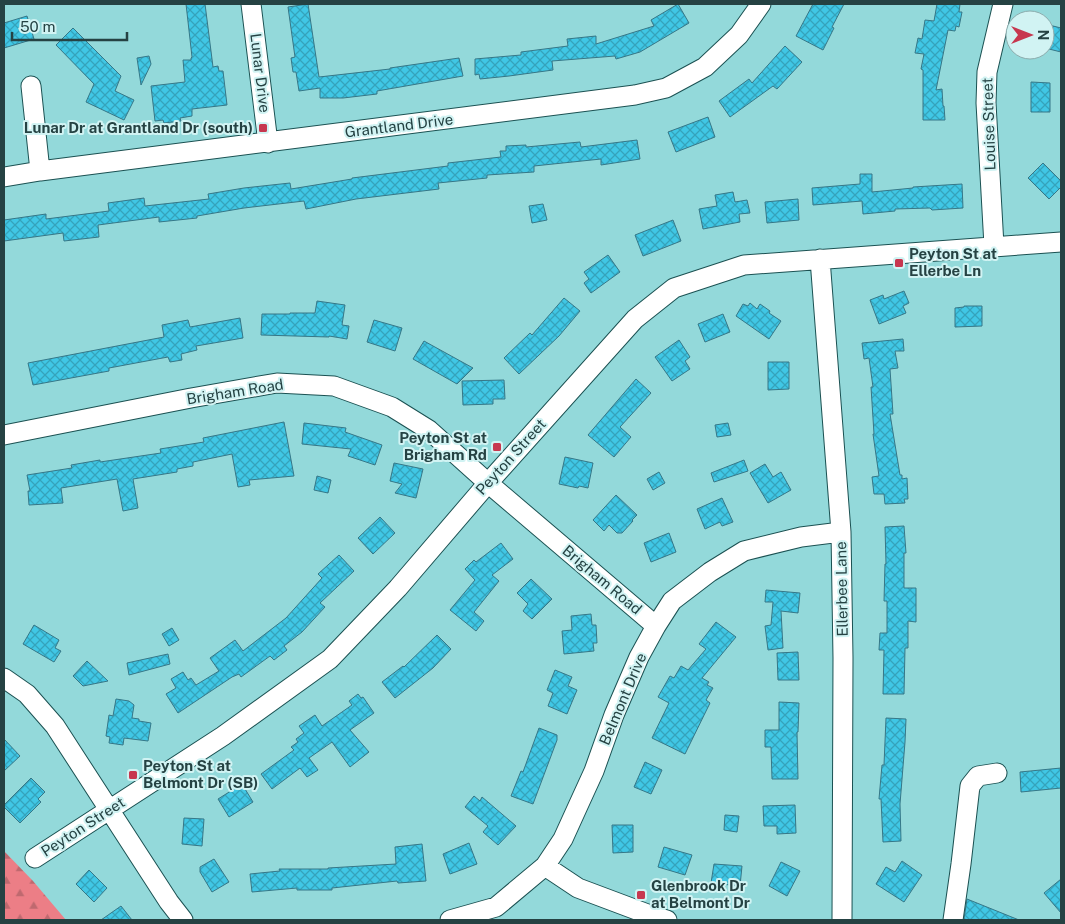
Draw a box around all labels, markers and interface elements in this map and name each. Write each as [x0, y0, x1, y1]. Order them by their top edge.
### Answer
scale bar [12, 10, 128, 42]
north arrow [1005, 10, 1055, 60]
text: 50 m [20, 18, 55, 35]
text: N [1035, 30, 1051, 40]
street label: Lunar Drive [247, 32, 274, 114]
street label: Louise Street [978, 77, 999, 171]
street label: Grantland Drive [344, 110, 454, 141]
place label: Lunar Dr at Grantland Dr (south) [24, 119, 253, 136]
marker: Lunar Dr at Grantland Dr (south) [257, 122, 269, 134]
place label: Peyton St at Ellerbe Ln [909, 245, 997, 279]
marker: Peyton St at Ellerbe Ln [893, 257, 905, 269]
street label: Brigham Road [185, 375, 285, 408]
street label: Peyton Street [472, 415, 549, 498]
place label: Peyton St at Brigham Rd [399, 429, 487, 463]
marker: Peyton St at Brigham Rd [491, 441, 503, 453]
street label: Ellerbee Lane [832, 541, 851, 637]
street label: Brigham Road [559, 542, 645, 618]
street label: Belmont Drive [596, 650, 650, 747]
place label: Peyton St at Belmont Dr (SB) [143, 757, 258, 791]
marker: Peyton St at Belmont Dr (SB) [127, 769, 139, 781]
street label: Peyton Street [38, 793, 128, 860]
place label: Glenbrook Dr at Belmont Dr [651, 877, 750, 911]
marker: Glenbrook Dr at Belmont Dr [635, 889, 647, 901]

